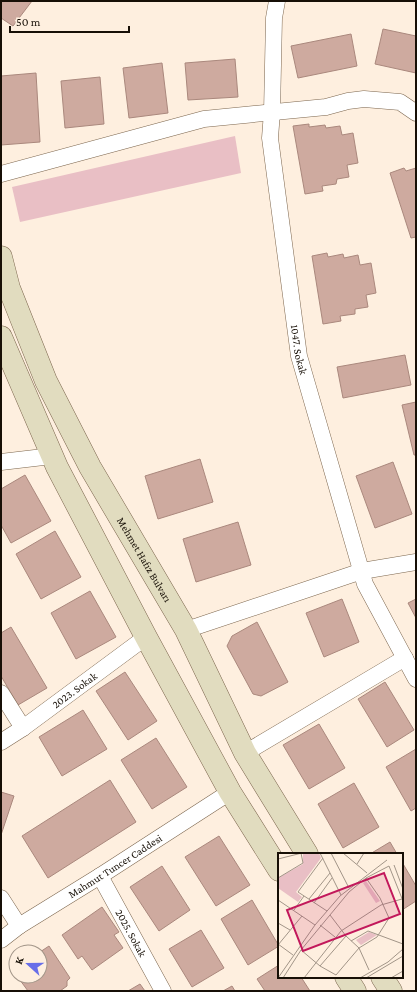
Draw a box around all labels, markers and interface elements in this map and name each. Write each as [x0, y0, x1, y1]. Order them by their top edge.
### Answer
scale bar [10, 8, 129, 34]
text: 50 m [16, 15, 41, 29]
street label: 1047. Sokak [289, 324, 310, 377]
street label: Mehmet Hafız Bulvarı [115, 515, 174, 604]
street label: 2023. Sokak [50, 669, 100, 710]
street label: Mahmut Tuncer Caddesi [66, 832, 164, 900]
inset map [278, 853, 403, 978]
street label: 2025. Sokak [113, 907, 149, 960]
north arrow [8, 944, 48, 984]
text: K [12, 954, 26, 966]

